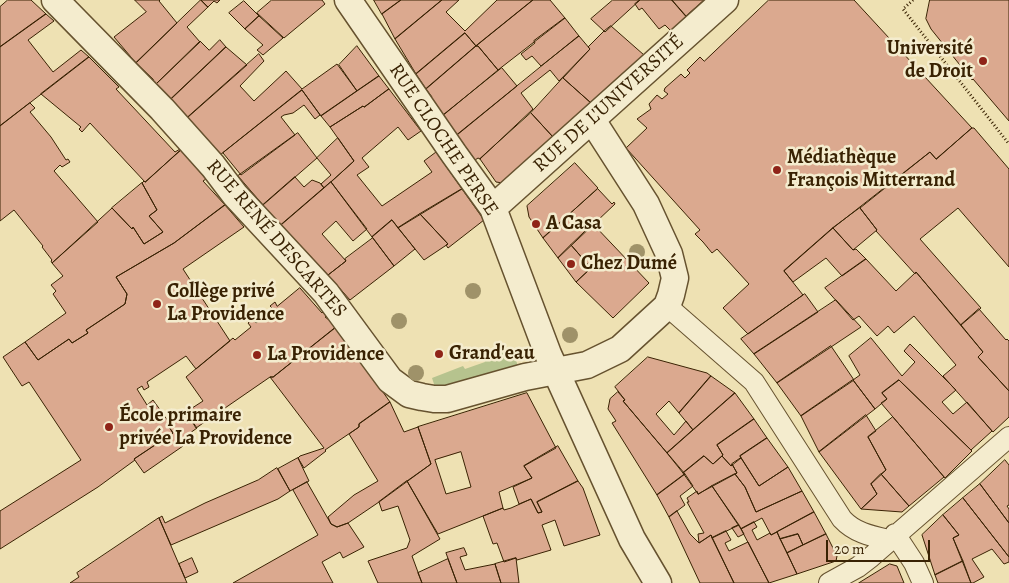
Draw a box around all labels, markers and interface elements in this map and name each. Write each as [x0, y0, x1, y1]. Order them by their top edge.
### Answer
street label: RUE DE L'UNIVERSITÉ [529, 30, 689, 178]
place label: Université de Droit [887, 37, 973, 84]
marker: Université de Droit [977, 55, 989, 67]
street label: RUE CLOCHE PERSE [383, 59, 503, 221]
place label: Médiathèque François Mitterrand [787, 146, 955, 193]
street label: RUE RENÉ DESCARTES [201, 155, 351, 323]
marker: Médiathèque François Mitterrand [771, 164, 783, 176]
place label: A Casa [546, 212, 602, 236]
marker: A Casa [530, 218, 542, 230]
place label: Chez Dumé [581, 252, 677, 276]
marker: Chez Dumé [565, 258, 577, 270]
place label: Collège privé La Providence [167, 280, 284, 327]
marker: Collège privé La Providence [151, 298, 163, 310]
place label: Grand'eau [449, 342, 535, 366]
place label: La Providence [267, 343, 384, 367]
marker: Grand'eau [433, 348, 445, 360]
marker: La Providence [251, 349, 263, 361]
place label: École primaire privée La Providence [119, 404, 292, 451]
marker: École primaire privée La Providence [103, 421, 115, 433]
scale bar [829, 530, 933, 562]
text: 20 m [834, 539, 865, 559]

